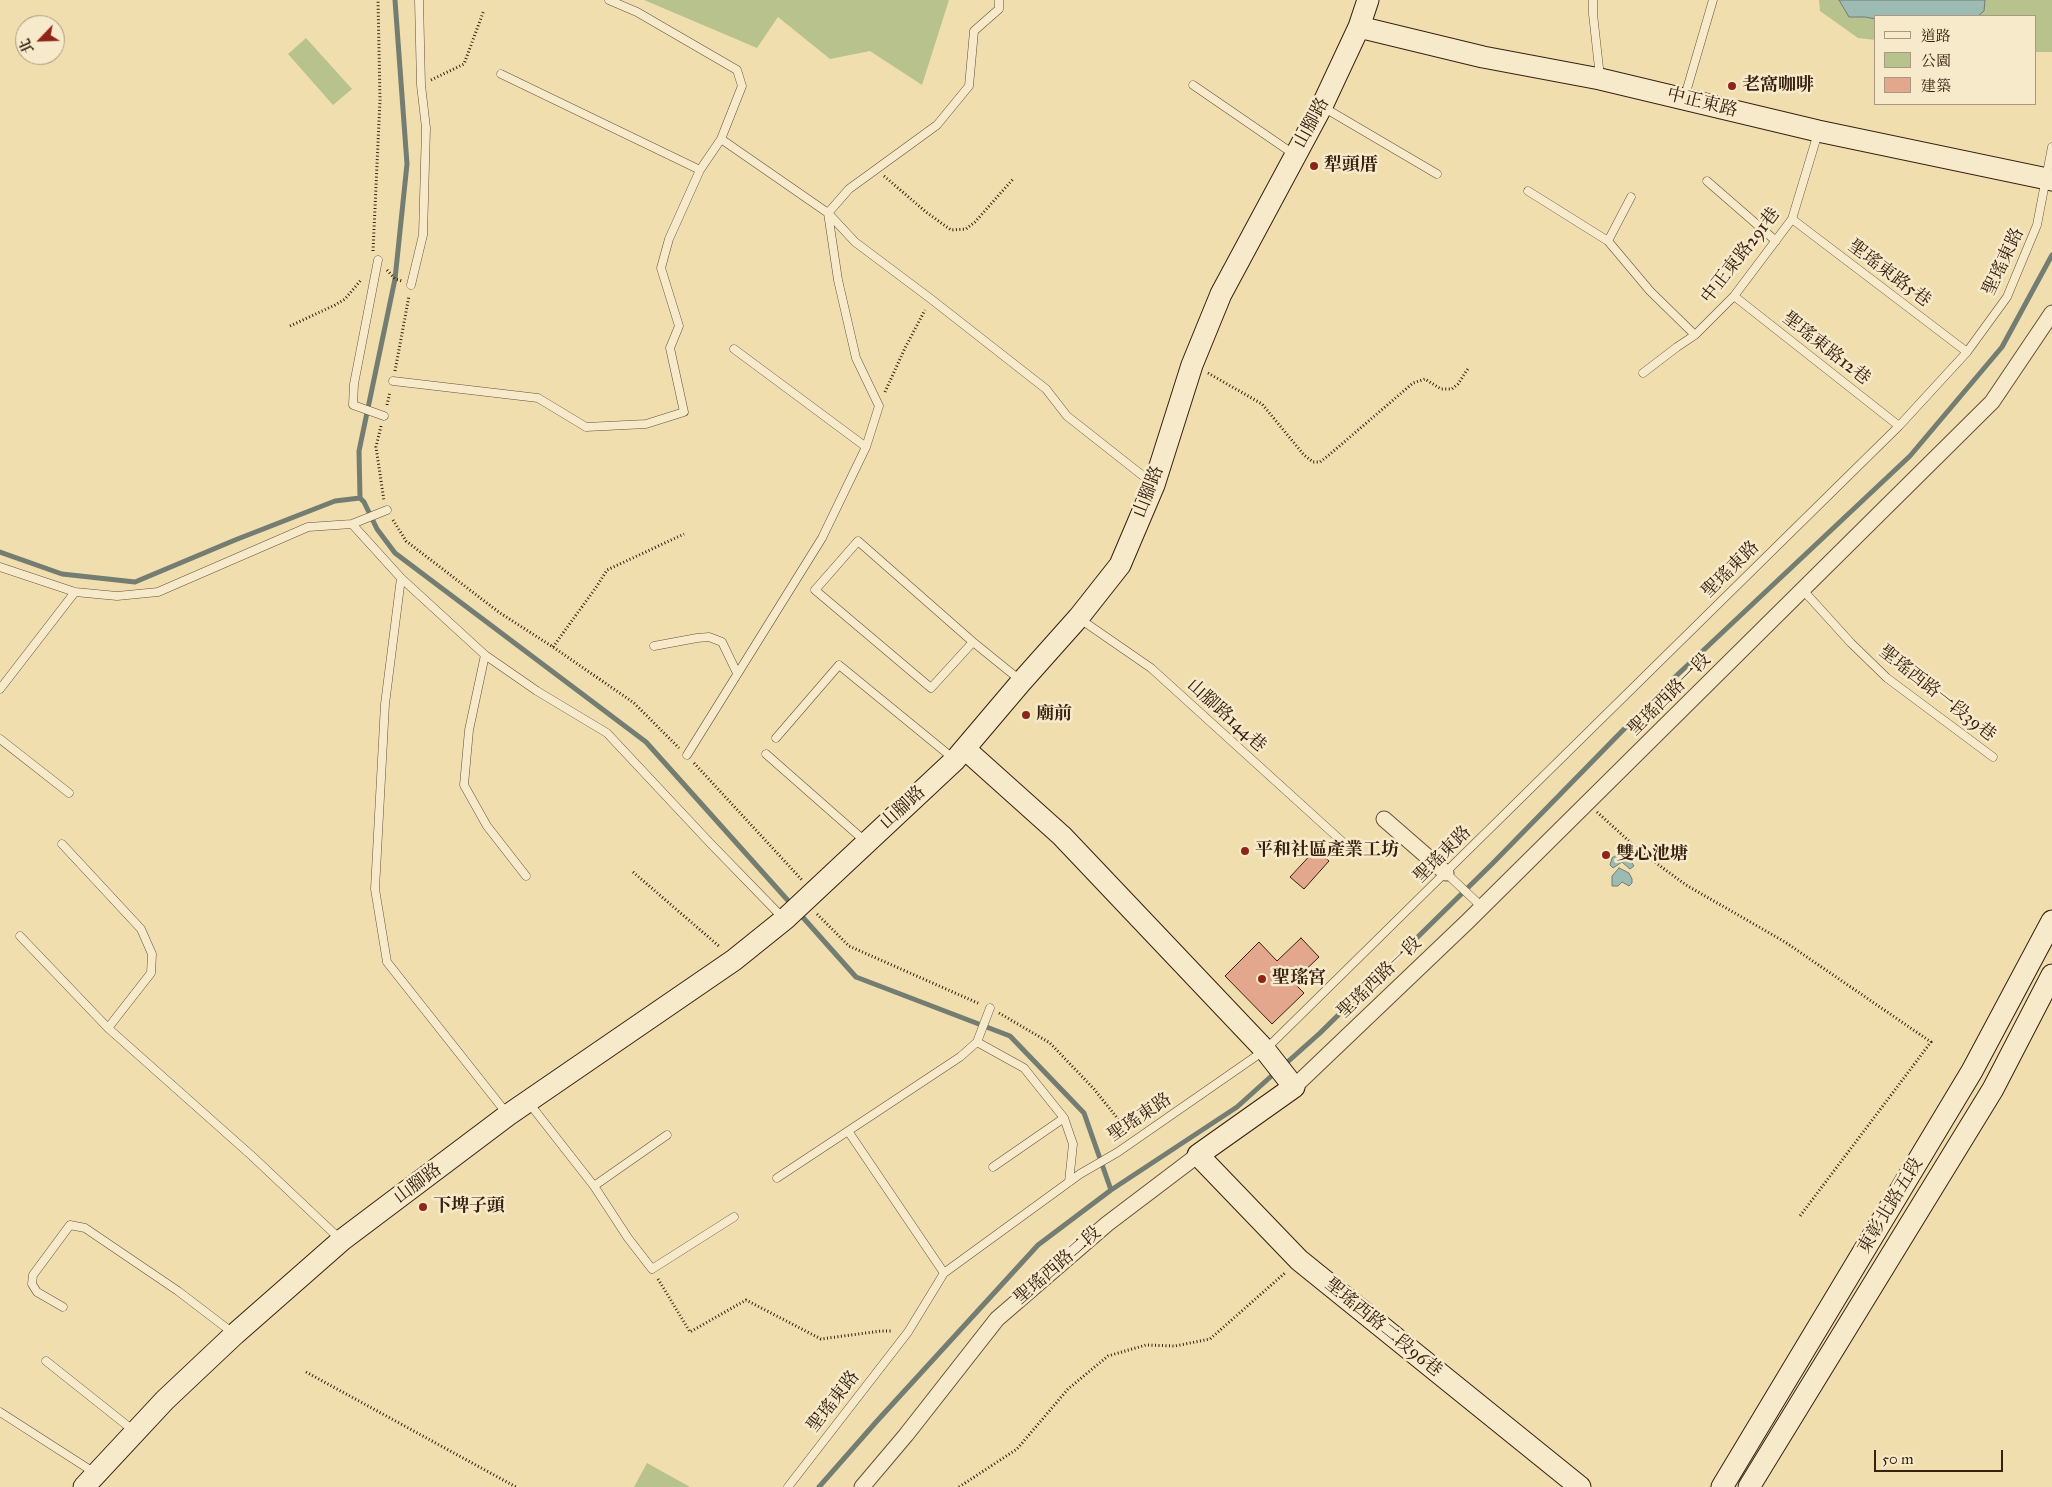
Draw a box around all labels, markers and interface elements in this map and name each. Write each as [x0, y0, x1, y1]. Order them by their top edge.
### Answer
north arrow [15, 15, 65, 65]
legend [1874, 15, 2037, 105]
text: 道路 [1921, 27, 1951, 45]
text: 北 [16, 36, 37, 56]
text: 公園 [1921, 52, 1951, 70]
place label: 老窩咖啡 [1742, 75, 1814, 97]
text: 建築 [1921, 77, 1951, 95]
marker: 老窩咖啡 [1726, 80, 1738, 92]
street label: 中正東路 [1664, 84, 1740, 122]
street label: 山腳路 [1290, 94, 1334, 152]
place label: 犁頭厝 [1324, 155, 1378, 177]
marker: 犁頭厝 [1308, 160, 1320, 172]
street label: 中正東路291巷 [1697, 204, 1785, 308]
street label: 聖瑤東路 [1979, 225, 2029, 299]
street label: 聖瑤東路5巷 [1843, 236, 1935, 312]
street label: 聖瑤東路12巷 [1778, 308, 1874, 390]
street label: 山腳路 [1129, 463, 1169, 521]
street label: 聖瑤東路 [1698, 537, 1764, 603]
street label: 聖瑤西路一段39巷 [1874, 642, 2000, 746]
street label: 聖瑤西路一段 [1624, 649, 1716, 741]
street label: 山腳路144巷 [1182, 675, 1270, 757]
place label: 廟前 [1036, 704, 1072, 726]
marker: 廟前 [1020, 709, 1032, 721]
street label: 山腳路 [876, 782, 930, 834]
street label: 聖瑤東路 [1410, 822, 1476, 888]
place label: 平和社區產業工坊 [1255, 840, 1399, 862]
place label: 雙心池塘 [1616, 844, 1688, 866]
marker: 平和社區產業工坊 [1239, 845, 1251, 857]
marker: 雙心池塘 [1600, 849, 1612, 861]
street label: 聖瑤西路一段 [1334, 933, 1426, 1023]
place label: 聖瑤宮 [1272, 968, 1326, 990]
marker: 聖瑤宮 [1256, 973, 1268, 985]
street label: 聖瑤東路 [1104, 1089, 1176, 1147]
street label: 東彰北路五段 [1854, 1154, 1928, 1258]
street label: 山腳路 [390, 1159, 446, 1209]
place label: 下埤子頭 [433, 1196, 505, 1218]
marker: 下埤子頭 [417, 1201, 429, 1213]
street label: 聖瑤西路二段 [1010, 1222, 1106, 1310]
street label: 聖瑤西路二段96巷 [1320, 1274, 1446, 1382]
street label: 聖瑤東路 [803, 1367, 865, 1437]
scale bar [1877, 1440, 2006, 1472]
text: 50 m [1882, 1450, 1914, 1468]

